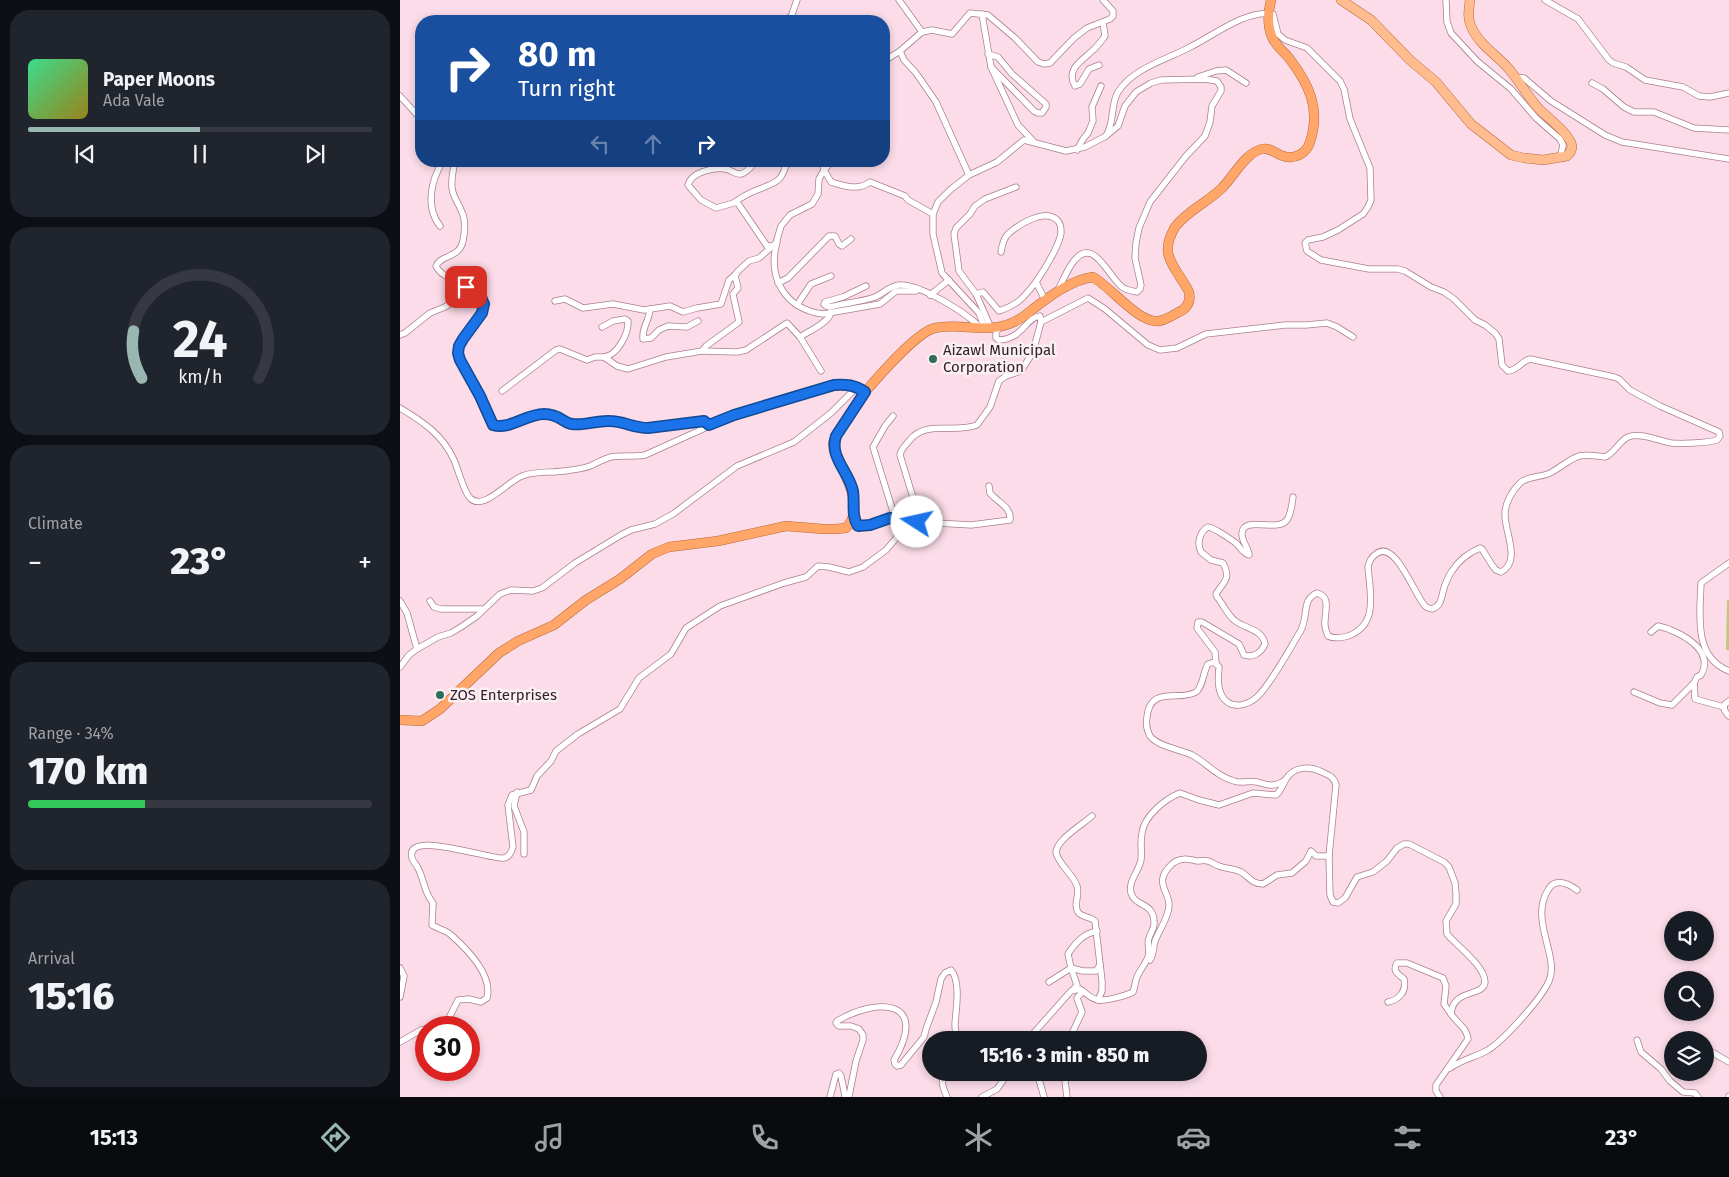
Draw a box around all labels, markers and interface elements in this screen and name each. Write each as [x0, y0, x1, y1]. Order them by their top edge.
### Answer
text: 80 m [518, 33, 597, 75]
icon: right [435, 35, 500, 100]
text: Paper Moons [103, 68, 215, 91]
text: Turn right [518, 75, 615, 102]
text: Ada Vale [103, 91, 165, 110]
icon: left [586, 130, 614, 158]
icon: ahead [639, 130, 667, 158]
icon: right [692, 130, 720, 158]
icon: previous [71, 140, 99, 168]
icon: pause [186, 140, 214, 168]
icon: next [301, 140, 329, 168]
pin [445, 266, 487, 308]
icon: arrive [452, 273, 480, 301]
text: 24 [173, 308, 227, 371]
place label: Aizawl Municipal Corporation [943, 341, 1056, 376]
marker: Aizawl Municipal Corporation [927, 353, 939, 365]
text: km/h [178, 366, 222, 388]
position arrow [890, 495, 942, 547]
text: Climate [28, 514, 83, 533]
text: 23° [170, 538, 230, 584]
text: − [28, 546, 42, 579]
text: + [358, 546, 372, 579]
place label: ZOS Enterprises [450, 686, 557, 704]
marker: ZOS Enterprises [434, 689, 446, 701]
text: Range · 34% [28, 724, 114, 743]
text: 170 km [28, 748, 148, 794]
map controls [1664, 911, 1714, 1081]
button: sound [1664, 911, 1714, 961]
text: Arrival [28, 949, 75, 968]
button: search [1664, 971, 1714, 1021]
text: 15:16 [28, 973, 114, 1019]
speed limit sign: 30 [415, 1016, 480, 1081]
button: layers [1664, 1031, 1714, 1081]
text: 15:16 · 3 min · 850 m [980, 1044, 1149, 1067]
icon: directions [318, 1120, 353, 1155]
icon: music [532, 1120, 567, 1155]
icon: phone [747, 1120, 782, 1155]
icon: climate [961, 1120, 996, 1155]
icon: car [1176, 1120, 1211, 1155]
icon: filters [1390, 1120, 1425, 1155]
text: 15:13 [90, 1124, 138, 1151]
text: 23° [1605, 1124, 1639, 1151]

